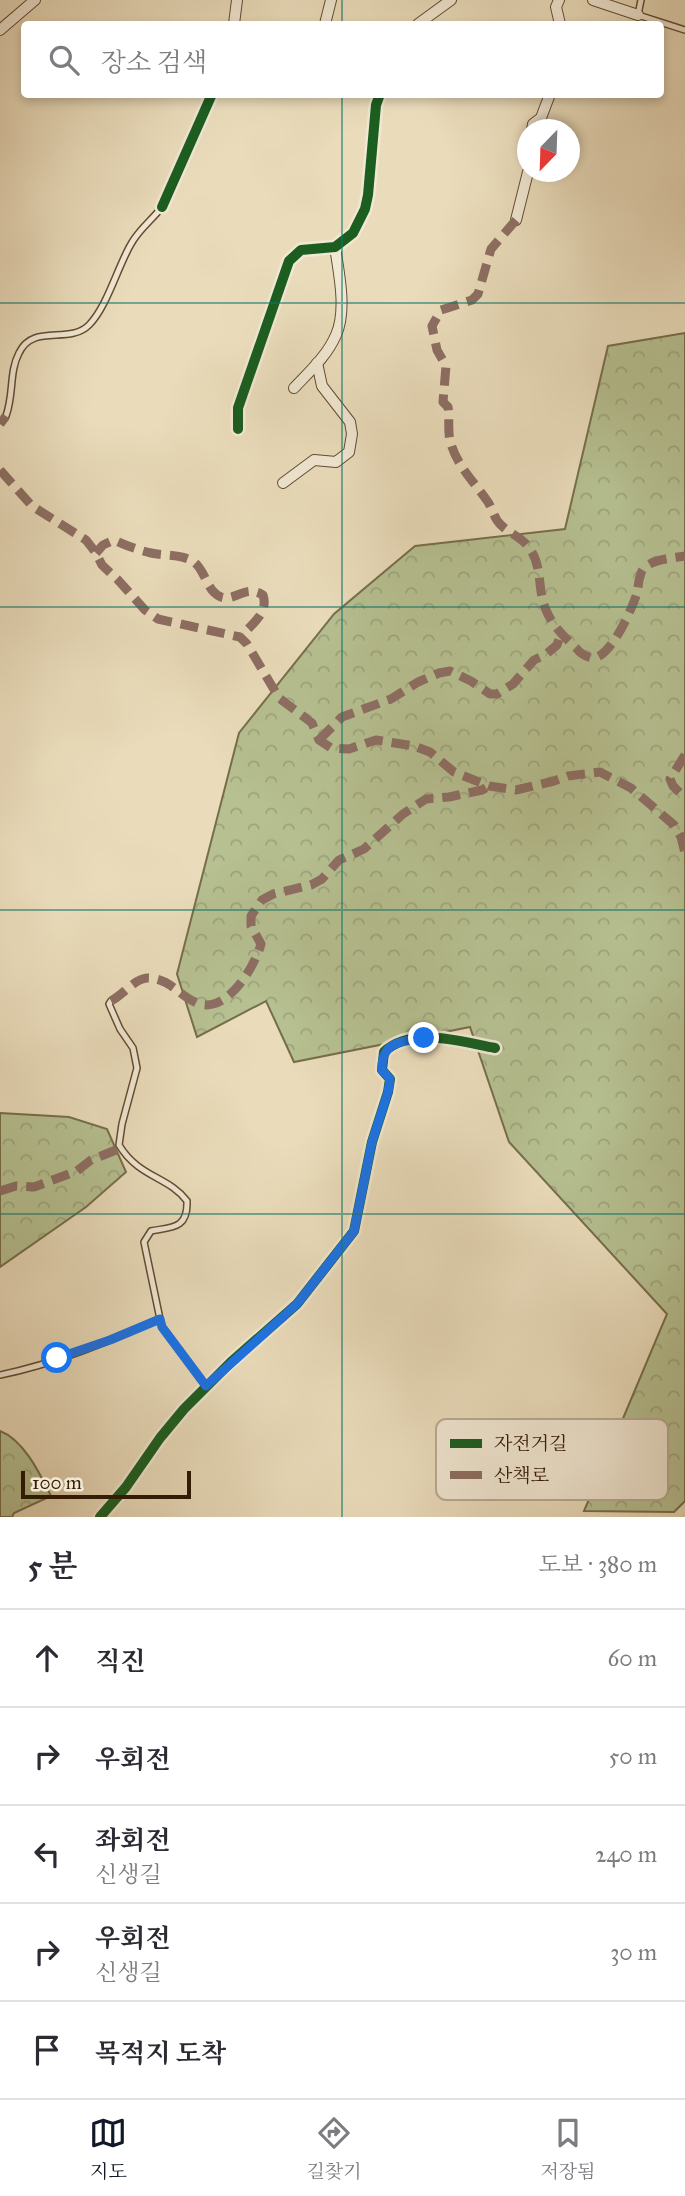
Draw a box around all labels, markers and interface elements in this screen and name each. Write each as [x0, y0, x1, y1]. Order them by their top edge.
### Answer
search box [21, 21, 664, 98]
icon: search [45, 41, 83, 79]
text: 장소 검색 [101, 46, 207, 78]
north arrow [517, 119, 580, 182]
route end [408, 1022, 439, 1053]
route start [41, 1342, 72, 1373]
legend [436, 1419, 668, 1500]
text: 자전거길 [494, 1432, 567, 1455]
text: 산책로 [494, 1464, 549, 1487]
scale bar [21, 1468, 191, 1500]
text: 100 m [32, 1471, 82, 1494]
text: 5 분 [28, 1548, 77, 1584]
text: 도보 · 380 m [539, 1550, 657, 1578]
icon: ahead [28, 1639, 66, 1677]
text: 60 m [608, 1644, 657, 1672]
text: 직진 [95, 1645, 145, 1677]
icon: right [28, 1737, 66, 1775]
text: 50 m [609, 1742, 657, 1770]
text: 우회전 [95, 1743, 170, 1775]
text: 좌회전 [95, 1824, 170, 1856]
icon: left [28, 1835, 66, 1873]
text: 240 m [595, 1840, 657, 1868]
text: 신생길 [95, 1860, 162, 1888]
text: 우회전 [95, 1922, 170, 1954]
icon: right [28, 1933, 66, 1971]
text: 30 m [610, 1938, 657, 1966]
text: 신생길 [95, 1958, 162, 1986]
icon: arrive [28, 2031, 66, 2069]
text: 목적지 도착 [95, 2037, 226, 2069]
tab: 지도 [89, 2114, 127, 2183]
tab: 길찾기 [306, 2114, 361, 2183]
tab: 저장됨 [540, 2114, 596, 2183]

